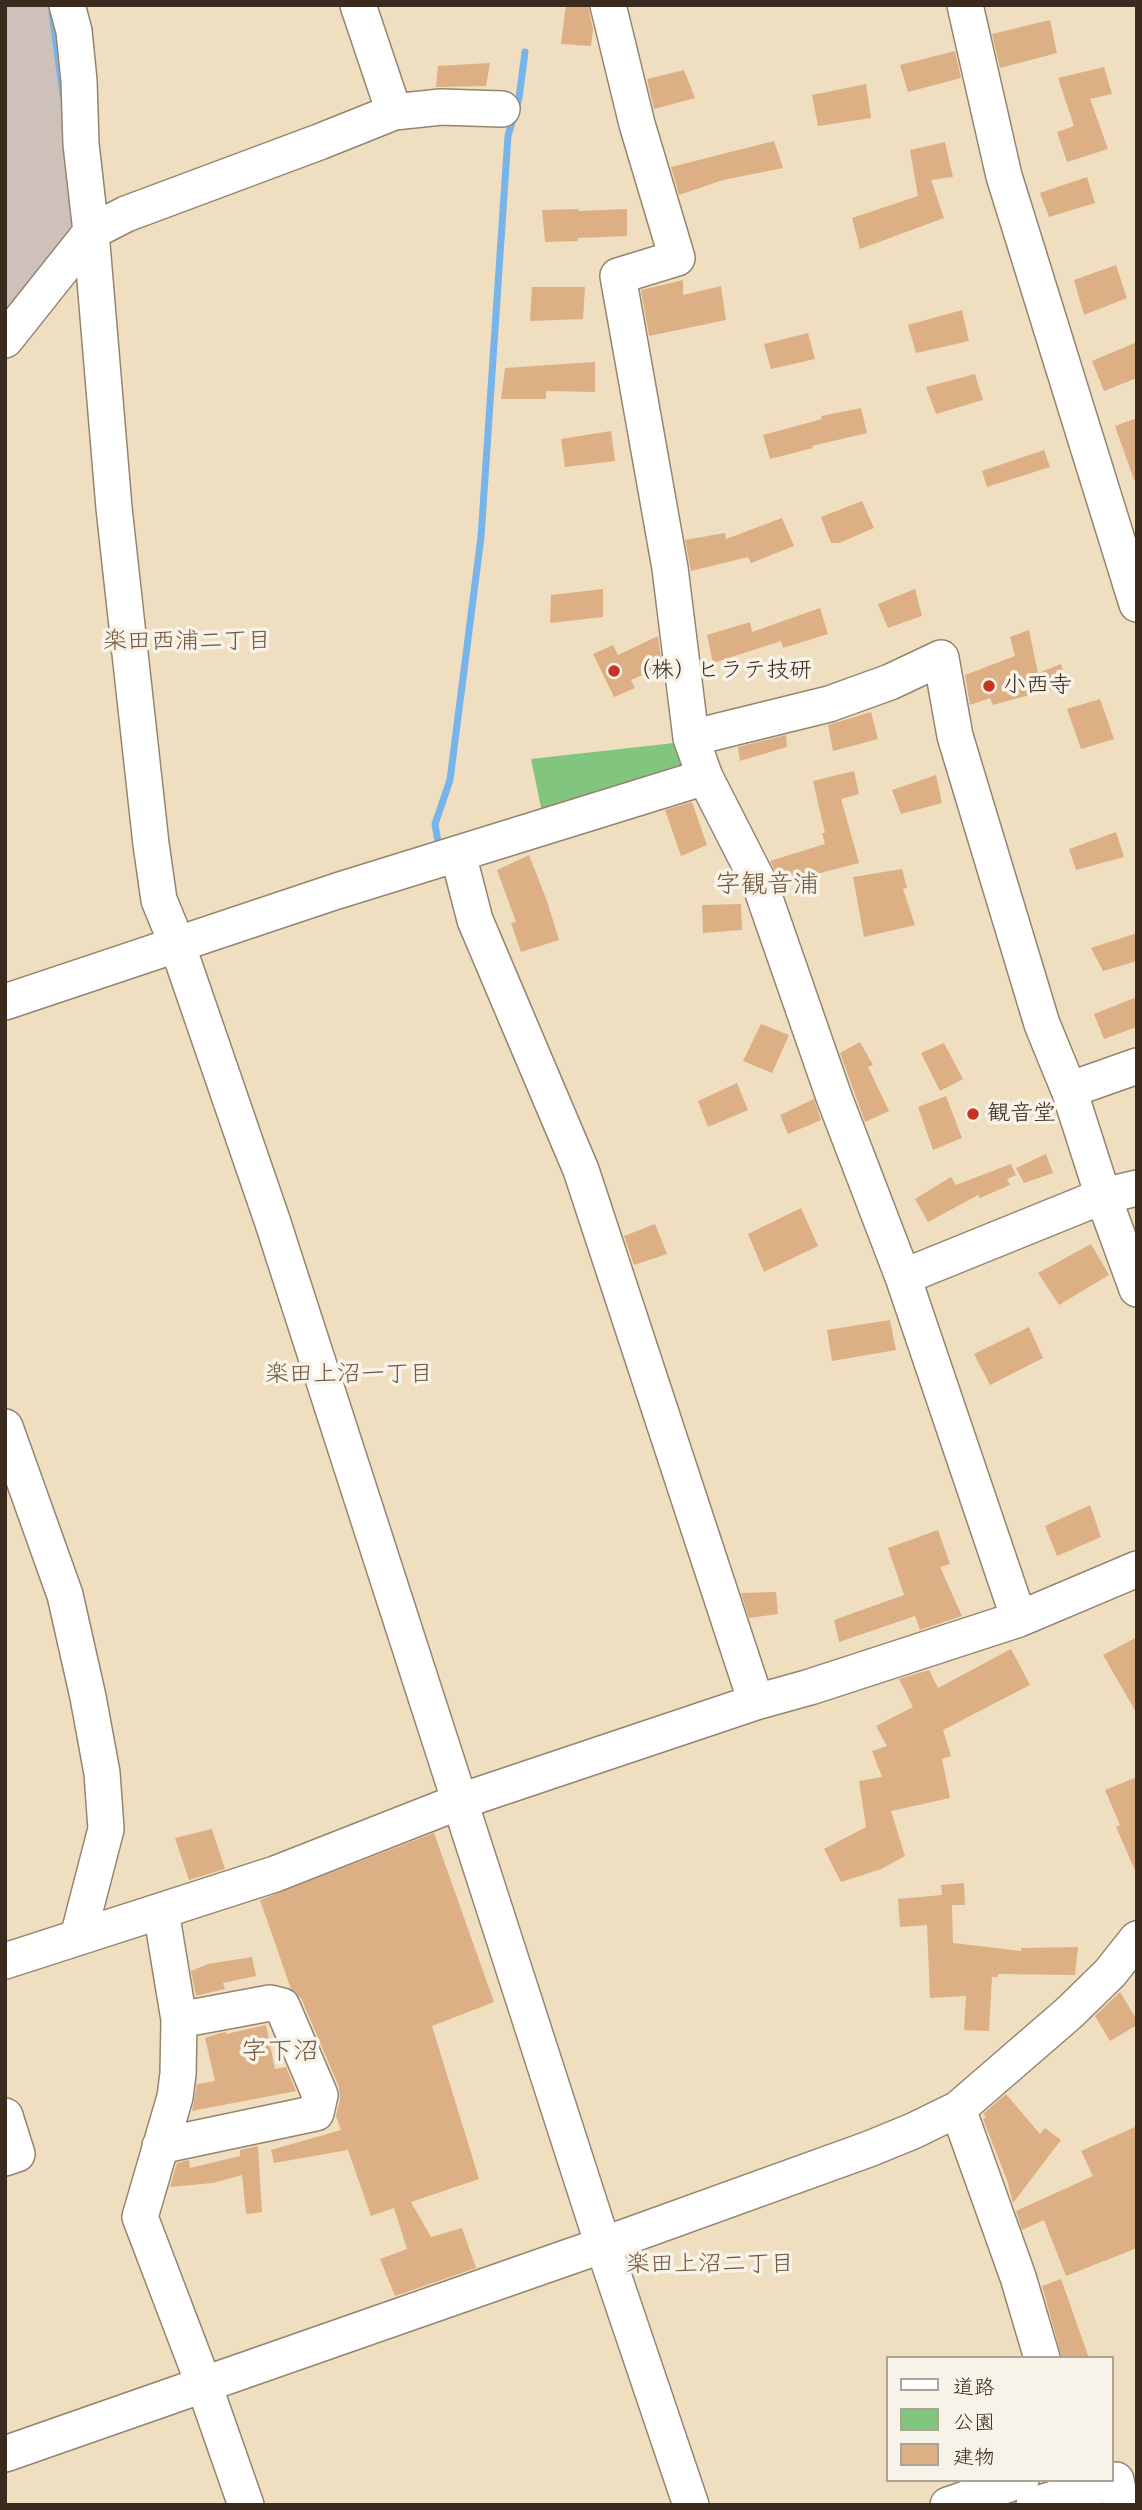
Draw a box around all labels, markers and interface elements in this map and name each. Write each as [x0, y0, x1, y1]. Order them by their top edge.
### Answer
district label: 楽田西浦二丁目 [103, 628, 271, 656]
place label: （株）ヒラテ技研 [628, 657, 812, 685]
marker: （株）ヒラテ技研 [606, 663, 622, 679]
place label: 小西寺 [1003, 672, 1072, 700]
marker: 小西寺 [981, 678, 997, 694]
district label: 字観音浦 [715, 869, 819, 901]
place label: 観音堂 [987, 1100, 1056, 1128]
marker: 観音堂 [965, 1106, 981, 1122]
district label: 楽田上沼一丁目 [265, 1361, 433, 1389]
district label: 字下沼 [241, 2036, 319, 2068]
district label: 楽田上沼二丁目 [626, 2251, 794, 2279]
legend [886, 2356, 1114, 2482]
text: 道路 [953, 2374, 995, 2399]
text: 公園 [953, 2409, 995, 2434]
text: 建物 [953, 2444, 995, 2469]

